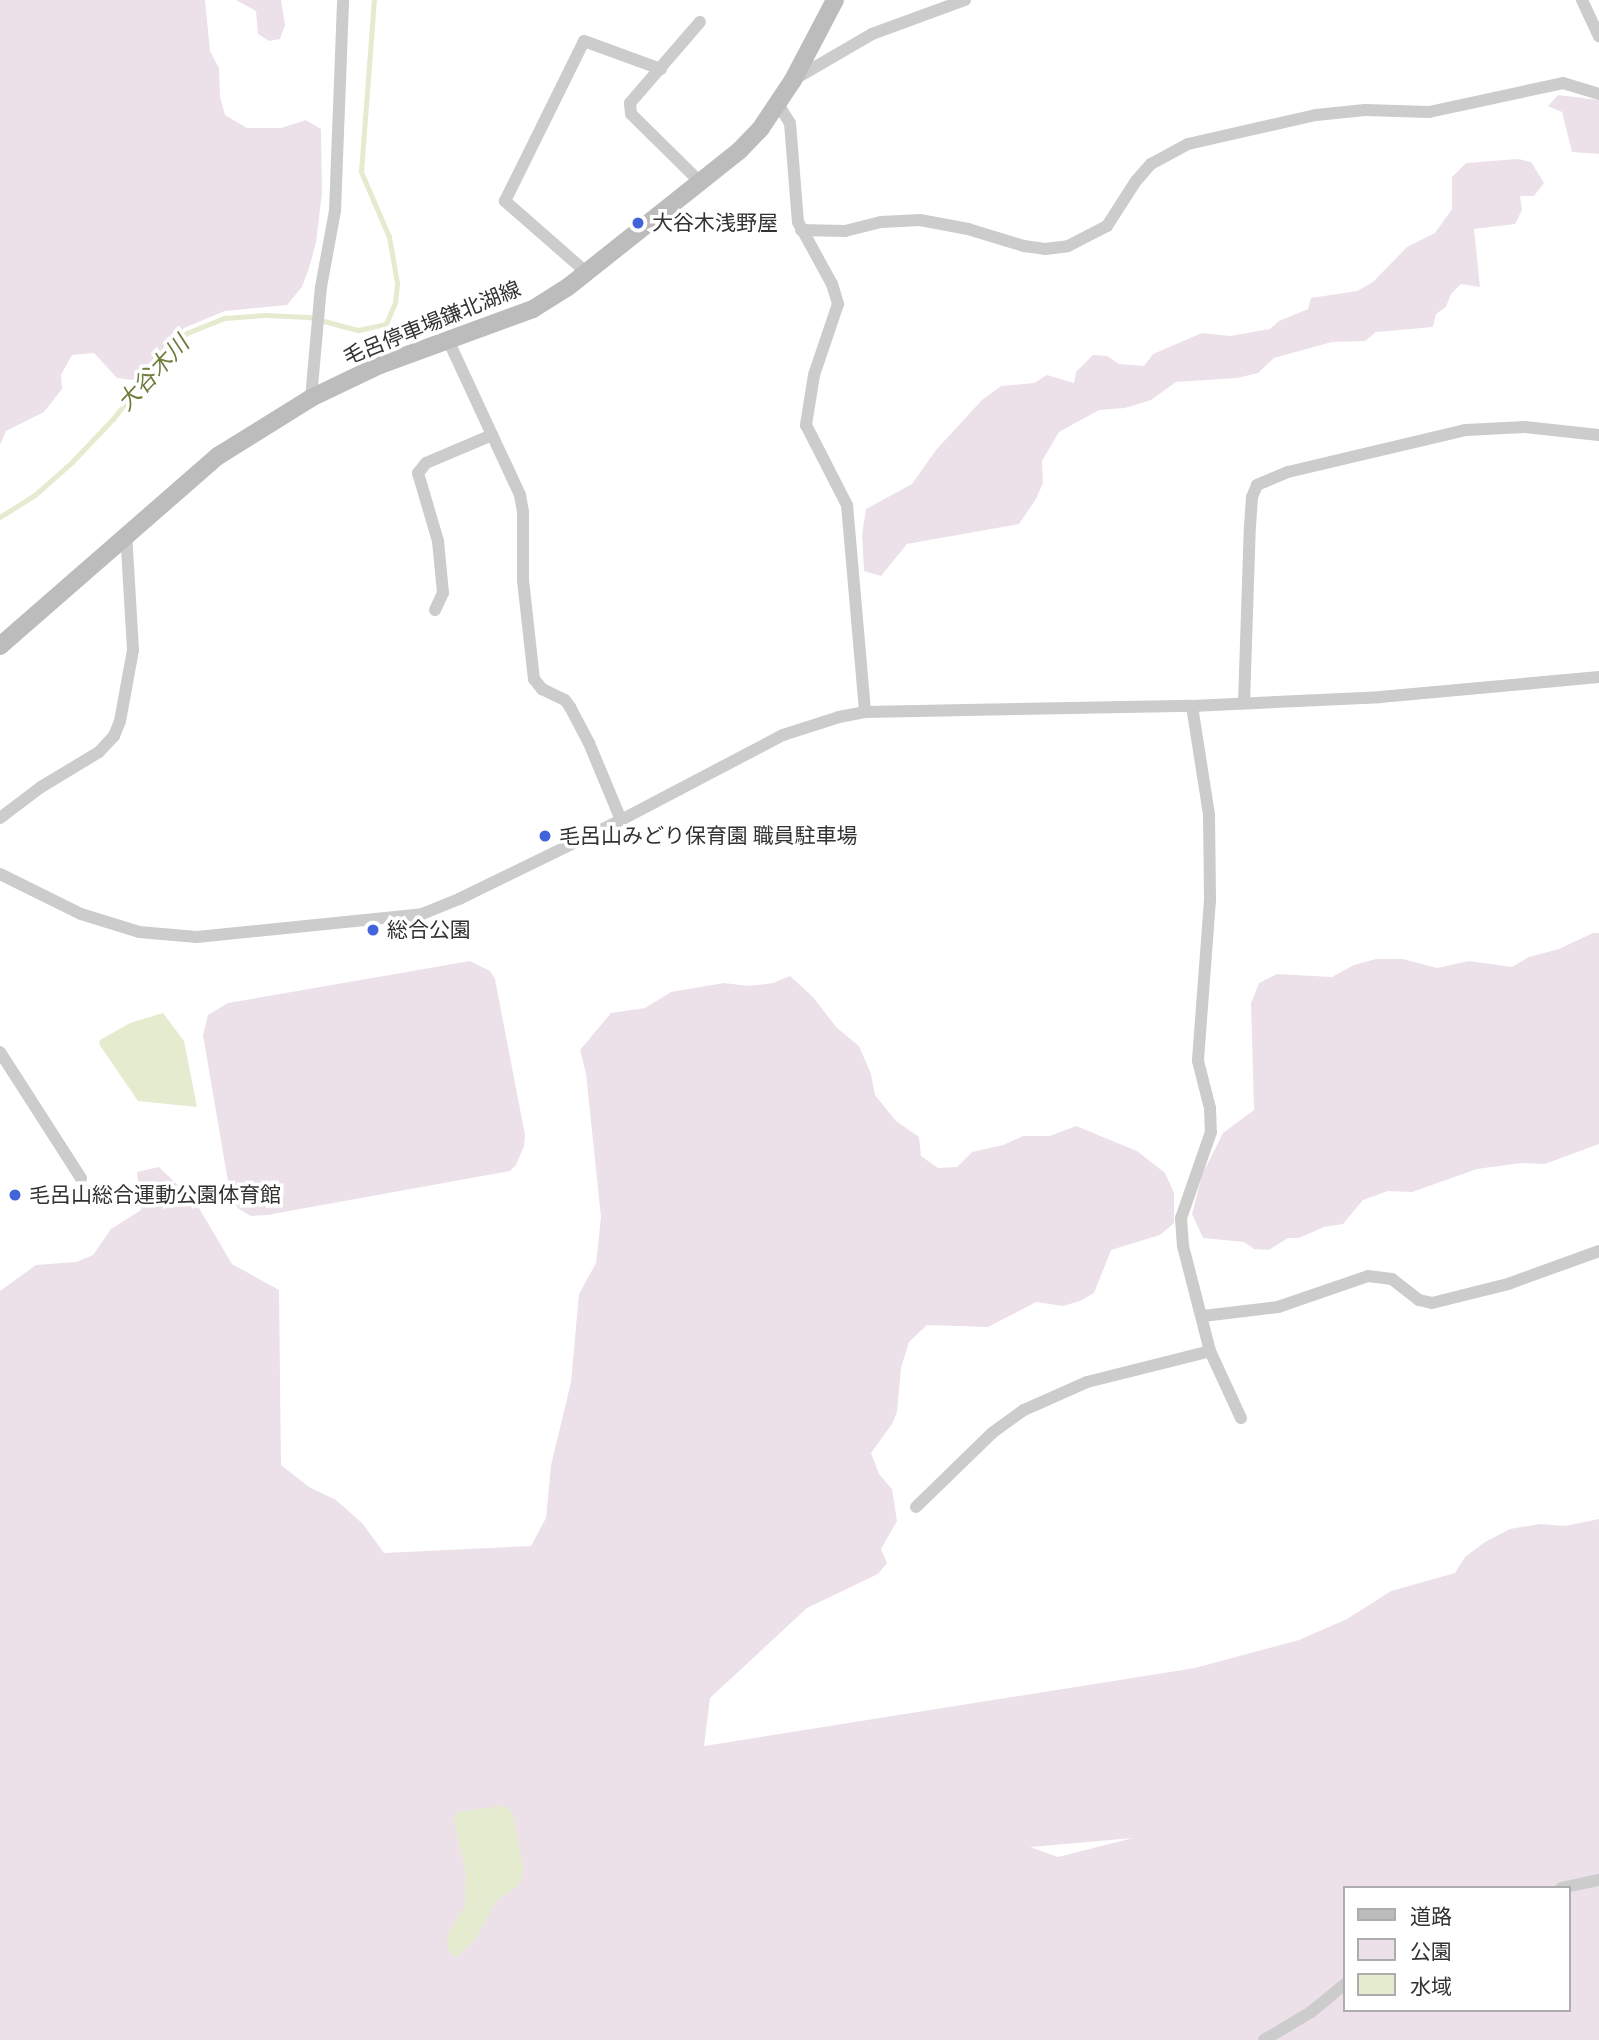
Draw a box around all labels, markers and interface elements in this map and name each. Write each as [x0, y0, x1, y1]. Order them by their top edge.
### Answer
place label: 大谷木浅野屋 [652, 210, 778, 236]
marker: 大谷木浅野屋 [630, 215, 646, 231]
street label: 毛呂停車場鎌北湖線 [340, 276, 524, 370]
water label: 大谷木川 [112, 330, 194, 416]
place label: 毛呂山みどり保育園 職員駐車場 [559, 823, 857, 849]
marker: 毛呂山みどり保育園 職員駐車場 [537, 828, 553, 844]
place label: 総合公園 [387, 917, 471, 943]
marker: 総合公園 [365, 922, 381, 938]
place label: 毛呂山総合運動公園体育館 [29, 1182, 281, 1208]
marker: 毛呂山総合運動公園体育館 [7, 1187, 23, 1203]
legend [1344, 1886, 1571, 2012]
text: 道路 [1410, 1903, 1452, 1930]
text: 公園 [1410, 1938, 1452, 1965]
text: 水域 [1410, 1973, 1452, 2000]

